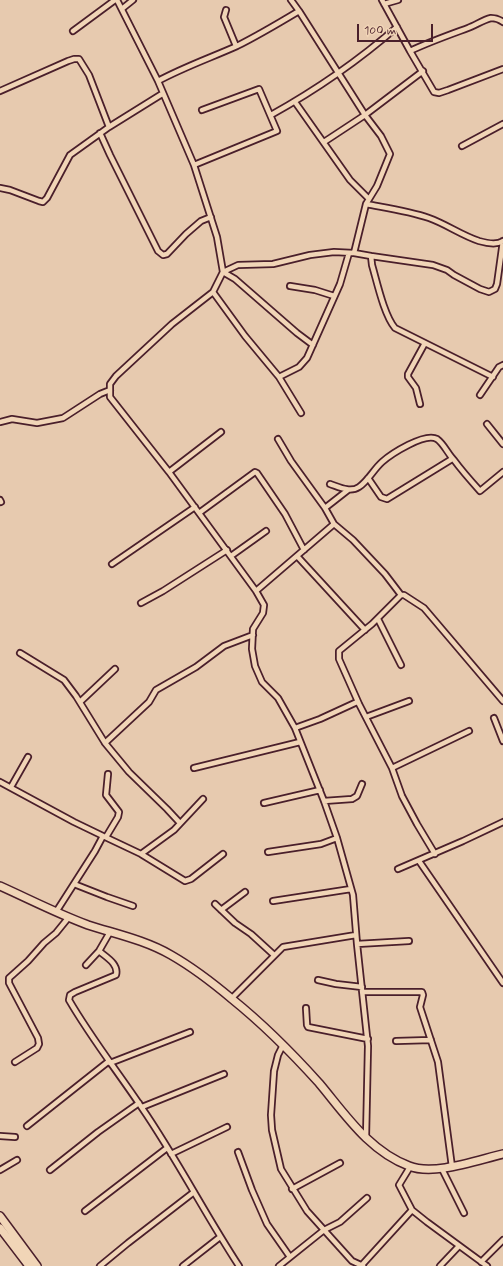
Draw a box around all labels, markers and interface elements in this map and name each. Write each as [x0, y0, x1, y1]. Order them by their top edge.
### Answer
scale bar [359, 16, 435, 42]
text: 100 m [364, 23, 396, 39]

